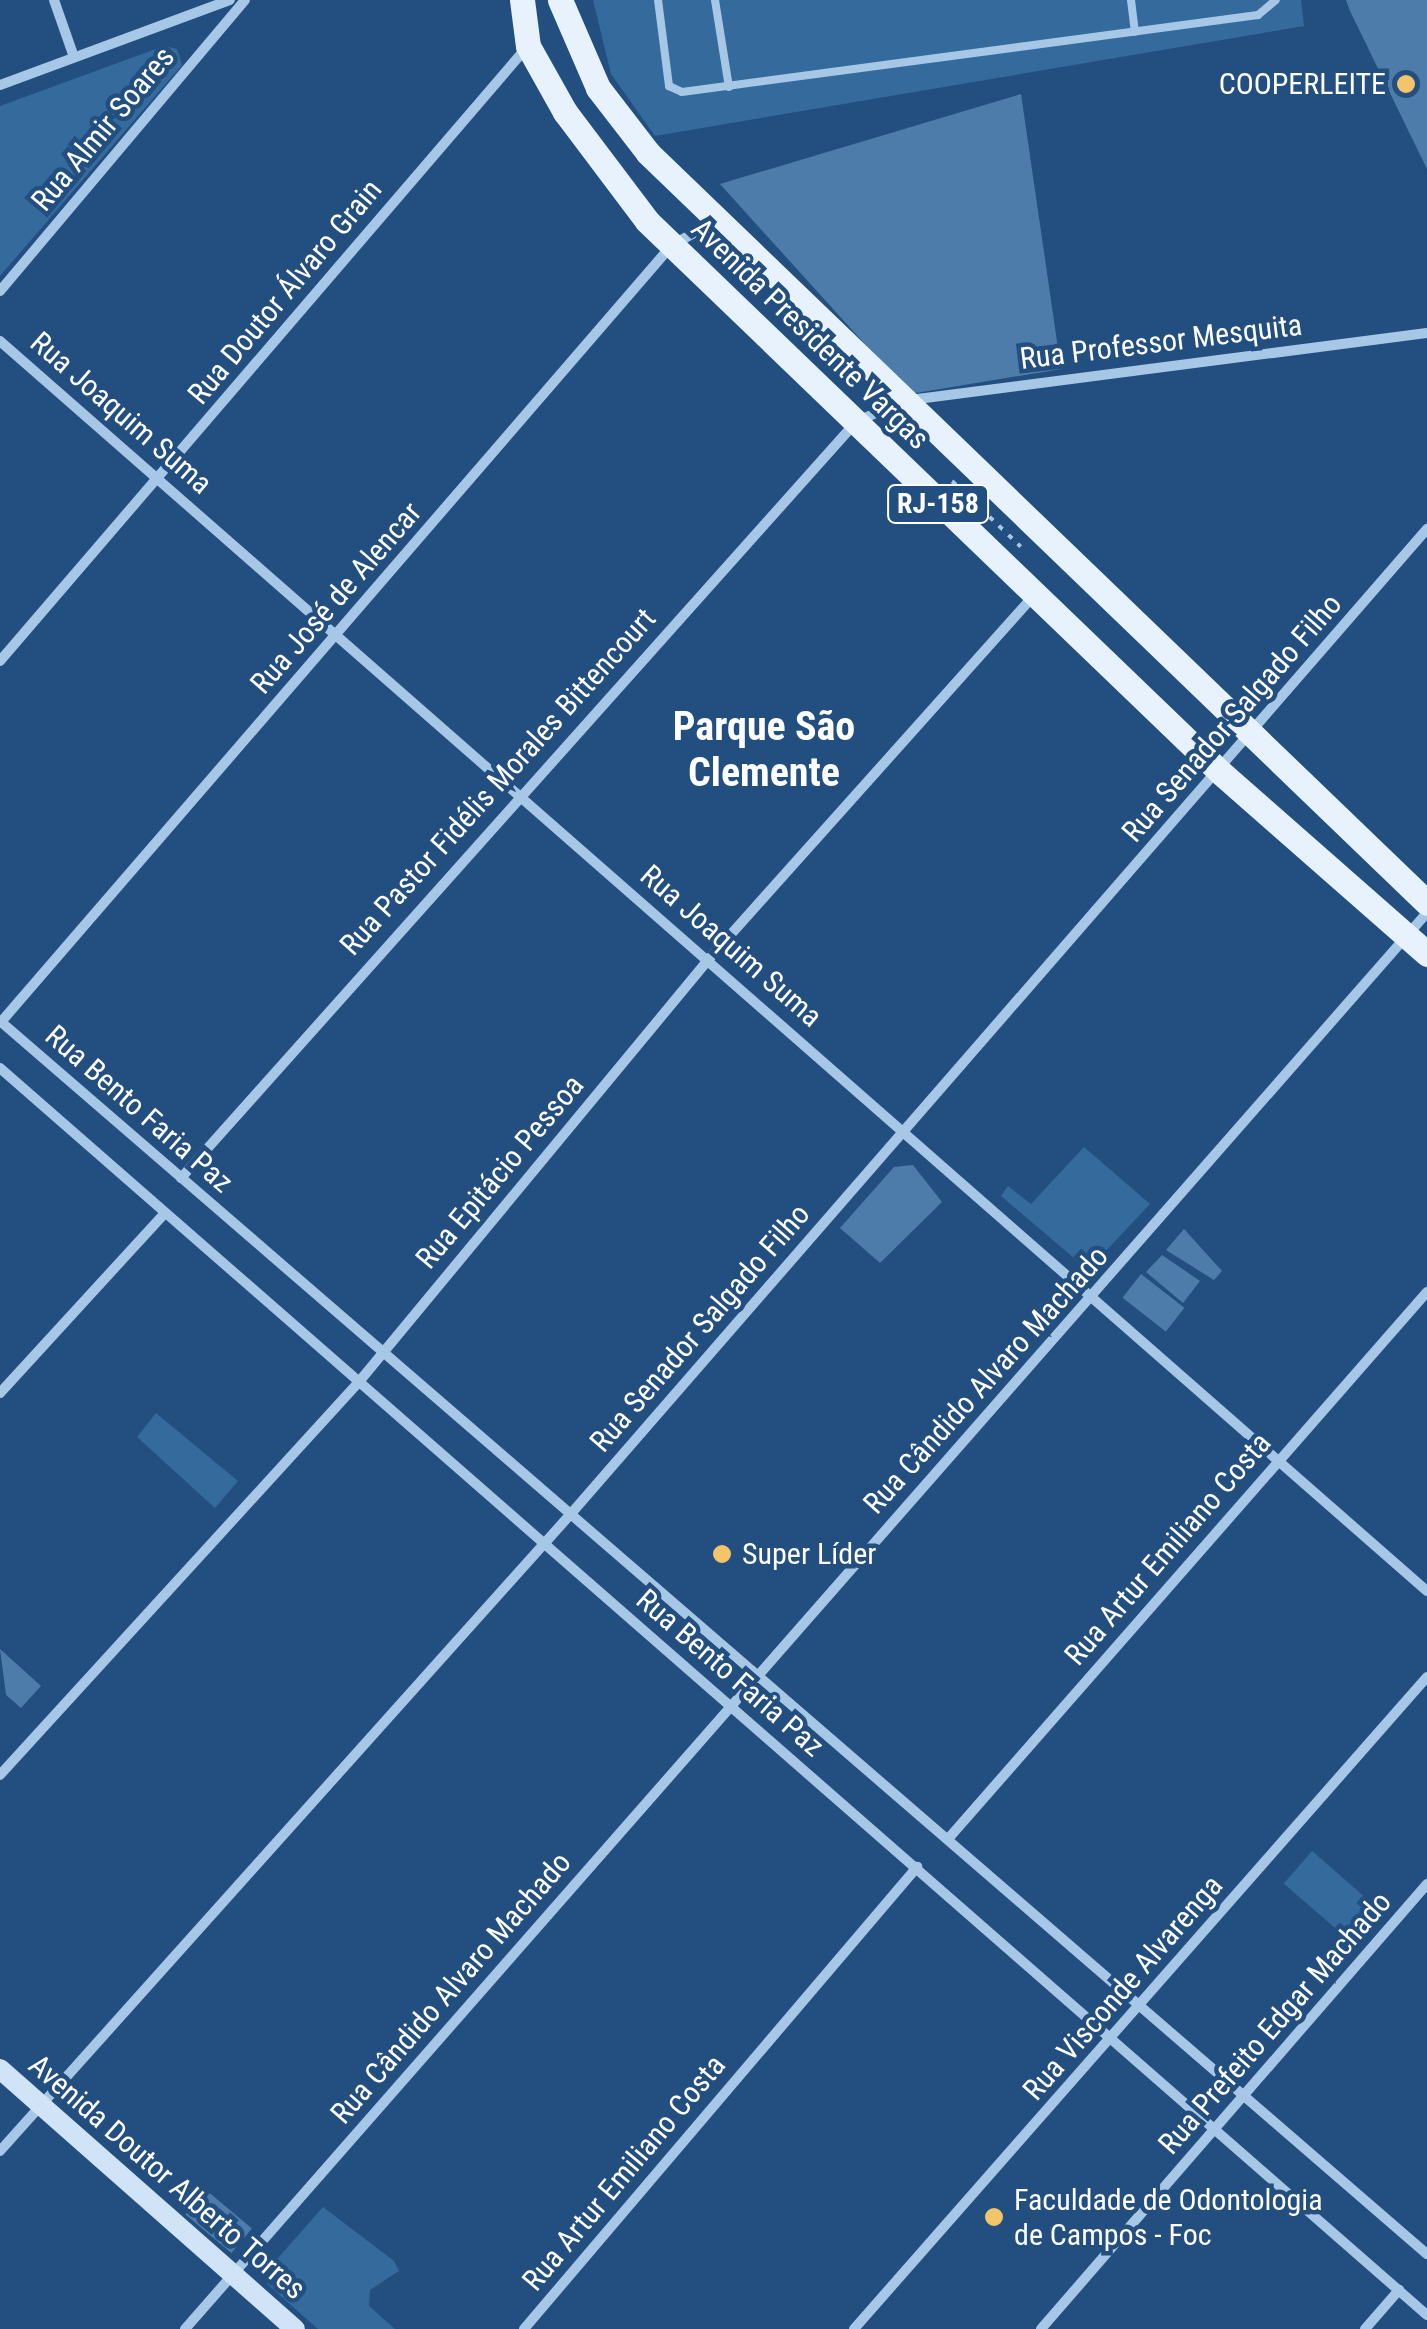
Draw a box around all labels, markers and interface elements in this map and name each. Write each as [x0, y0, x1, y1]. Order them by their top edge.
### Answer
street label: Rua Almir Soares [24, 40, 182, 218]
place label: COOPERLEITE [1219, 66, 1386, 102]
marker: COOPERLEITE [1395, 73, 1417, 95]
street label: Rua Doutor Álvaro Grain [181, 172, 389, 412]
street label: Avenida Presidente Vargas [684, 211, 936, 457]
street label: Rua Professor Mesquita [1018, 307, 1304, 377]
street label: Rua Joaquim Suma [23, 324, 219, 502]
road number: RJ-158 [886, 481, 990, 527]
street label: Rua José de Alencar [243, 495, 429, 701]
street label: Rua Senador Salgado Filho [1115, 587, 1349, 849]
street label: Rua Pastor Fidélis Morales Bittencourt [333, 601, 663, 963]
district label: Parque São Clemente [673, 703, 855, 797]
street label: Rua Joaquim Suma [633, 857, 829, 1035]
street label: Rua Bento Faria Paz [38, 1018, 240, 1200]
street label: Rua Epitácio Pessoa [409, 1068, 591, 1276]
street label: Rua Senador Salgado Filho [583, 1197, 817, 1459]
street label: Rua Cândido Alvaro Machado [856, 1239, 1116, 1521]
street label: Rua Artur Emiliano Costa [1057, 1425, 1279, 1673]
place label: Super Líder [742, 1536, 876, 1572]
marker: Super Líder [711, 1543, 733, 1565]
street label: Rua Bento Faria Paz [629, 1582, 831, 1764]
street label: Rua Cândido Alvaro Machado [323, 1845, 579, 2131]
street label: Rua Visconde Alvarenga [1016, 1868, 1230, 2108]
street label: Rua Prefeito Edgar Machado [1151, 1884, 1399, 2162]
street label: Avenida Doutor Alberto Torres [21, 2047, 313, 2307]
street label: Rua Artur Emiliano Costa [515, 2048, 733, 2298]
place label: Faculdade de Odontologia de Campos - Foc [1014, 2182, 1323, 2252]
marker: Faculdade de Odontologia de Campos - Foc [983, 2206, 1005, 2228]

